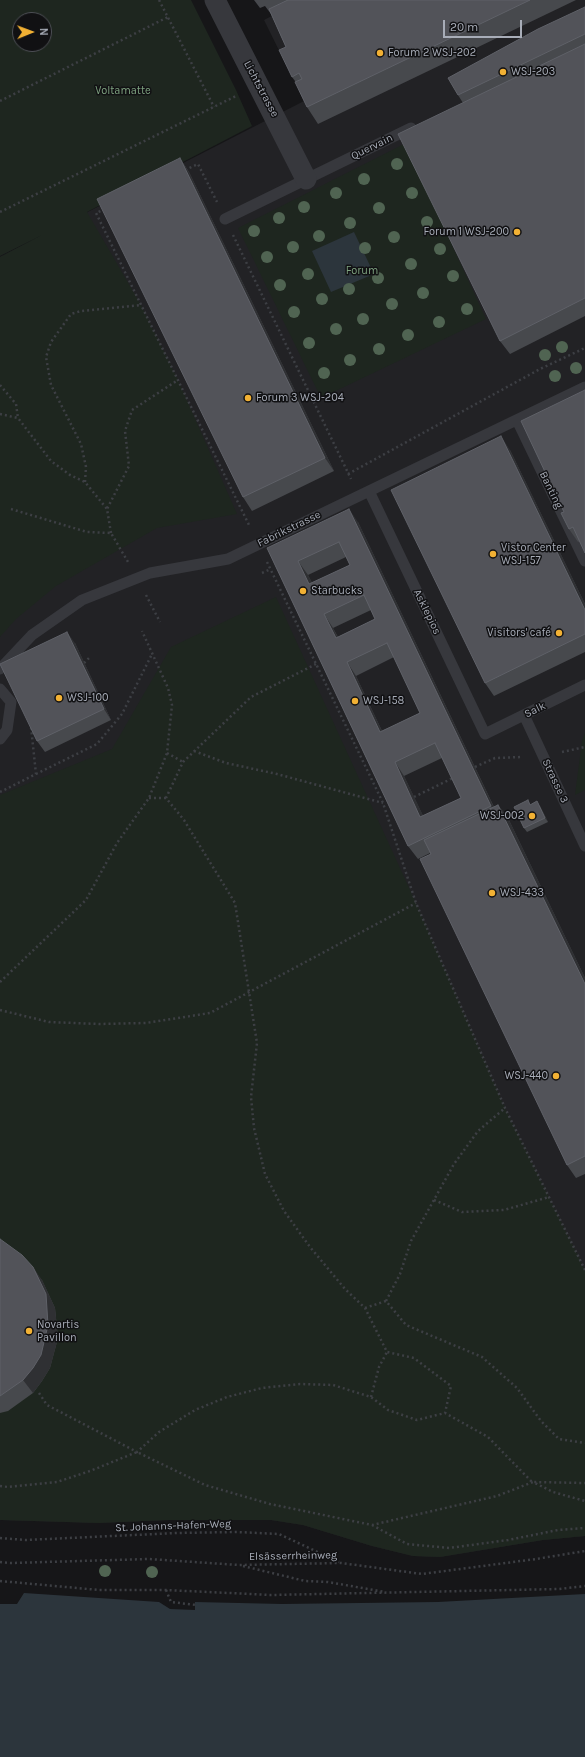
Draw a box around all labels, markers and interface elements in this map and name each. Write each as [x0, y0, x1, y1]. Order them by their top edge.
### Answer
north arrow [12, 12, 52, 52]
scale bar [445, 12, 524, 38]
text: 20 m [450, 20, 478, 34]
text: N [37, 28, 50, 36]
place label: Forum 2 WSJ-202 [388, 46, 476, 60]
marker: Forum 2 WSJ-202 [375, 48, 385, 58]
street label: Lichtstrasse [241, 59, 281, 119]
place label: WSJ-203 [511, 65, 555, 79]
marker: WSJ-203 [498, 67, 508, 77]
park label: Voltamatte [95, 84, 151, 98]
street label: Quervain [349, 131, 395, 163]
place label: Forum 1 WSJ-200 [424, 225, 509, 239]
marker: Forum 1 WSJ-200 [512, 227, 522, 237]
park label: Forum [346, 264, 378, 278]
place label: Forum 3 WSJ-204 [256, 391, 344, 405]
marker: Forum 3 WSJ-204 [243, 393, 253, 403]
street label: Banting [536, 469, 566, 511]
street label: Fabrikstrasse [255, 508, 323, 550]
place label: Vistor Center WSJ-157 [501, 541, 566, 567]
marker: Vistor Center WSJ-157 [488, 549, 498, 559]
place label: Starbucks [311, 584, 363, 598]
marker: Starbucks [298, 586, 308, 596]
street label: Asklepios [410, 587, 444, 637]
place label: Visitors' café [487, 626, 551, 640]
marker: Visitors' café [554, 628, 564, 638]
place label: WSJ-100 [67, 691, 108, 705]
marker: WSJ-100 [54, 693, 64, 703]
place label: WSJ-158 [363, 694, 404, 708]
marker: WSJ-158 [350, 696, 360, 706]
street label: Salk [522, 699, 548, 721]
street label: Strasse 3 [539, 757, 571, 805]
place label: WSJ-002 [480, 809, 524, 823]
marker: WSJ-002 [527, 811, 537, 821]
place label: WSJ-433 [500, 886, 544, 900]
marker: WSJ-433 [487, 888, 497, 898]
place label: WSJ-440 [504, 1069, 548, 1083]
marker: WSJ-440 [551, 1071, 561, 1081]
place label: Novartis Pavillon [37, 1318, 79, 1344]
marker: Novartis Pavillon [24, 1326, 34, 1336]
street label: St. Johanns-Hafen-Weg [115, 1517, 231, 1535]
street label: Elsässerrheinweg [249, 1549, 337, 1563]

